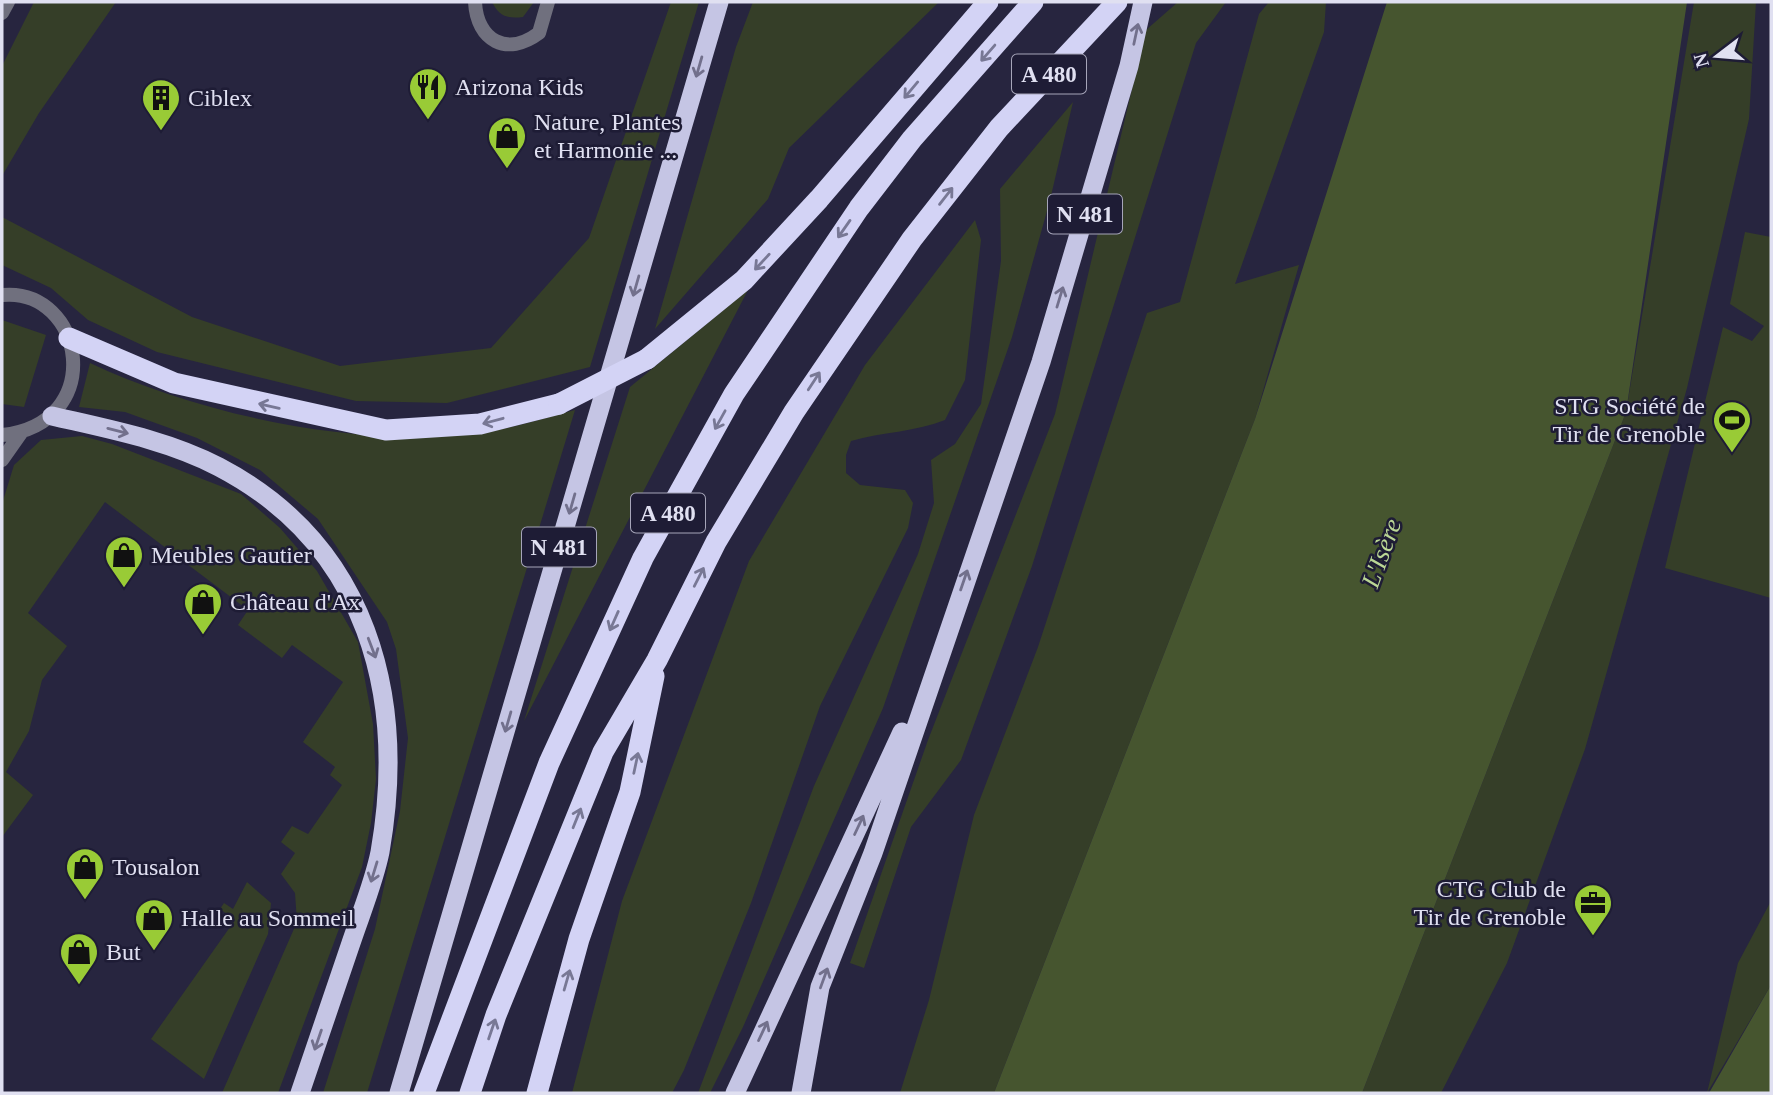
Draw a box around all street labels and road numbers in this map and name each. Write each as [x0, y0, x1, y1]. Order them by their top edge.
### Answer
road number: A 480 [1012, 54, 1086, 94]
road number: N 481 [1048, 195, 1122, 234]
road number: A 480 [631, 494, 705, 533]
road number: N 481 [522, 527, 596, 566]

